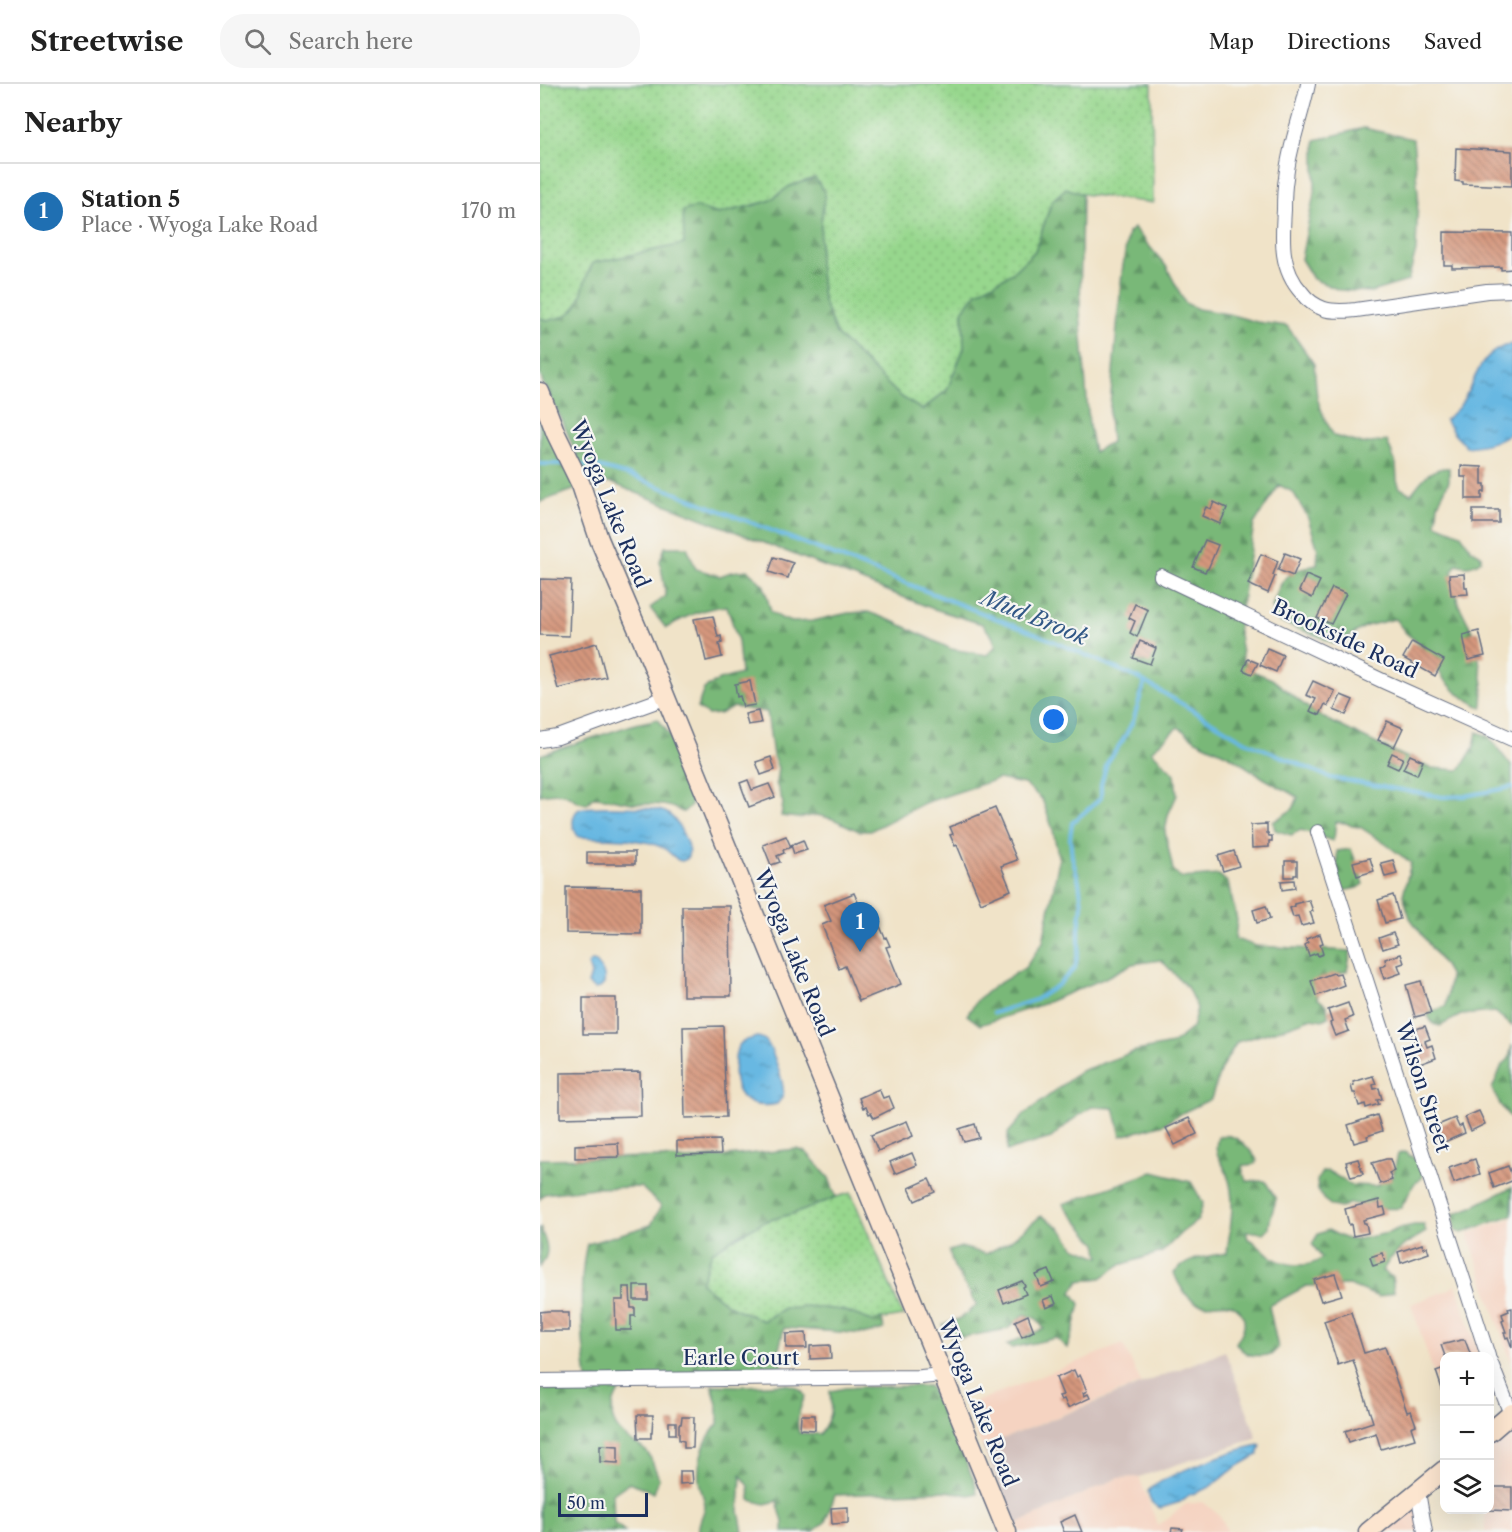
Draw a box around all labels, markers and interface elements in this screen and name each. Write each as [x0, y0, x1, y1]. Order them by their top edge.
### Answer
search box [220, 14, 640, 68]
text: Streetwise [30, 24, 184, 58]
icon: search [241, 25, 274, 58]
text: Search here [289, 28, 413, 55]
text: Map [1209, 29, 1254, 54]
text: Directions [1287, 29, 1391, 54]
text: Saved [1424, 29, 1482, 54]
text: Nearby [24, 107, 122, 139]
text: Station 5 [81, 186, 180, 213]
text: 1 [39, 199, 48, 223]
text: 170 m [461, 199, 516, 223]
text: Place · Wyoga Lake Road [81, 213, 318, 237]
street label: Wyoga Lake Road [565, 415, 656, 592]
water label: Mud Brook [975, 583, 1092, 651]
street label: Brookside Road [1268, 594, 1423, 683]
your location [1039, 705, 1068, 734]
street label: Wyoga Lake Road [749, 864, 840, 1041]
pin: 1 [840, 902, 880, 952]
street label: Wilson Street [1390, 1017, 1457, 1156]
street label: Wyoga Lake Road [933, 1314, 1024, 1491]
street label: Earle Court [683, 1345, 800, 1370]
map controls [1440, 1352, 1494, 1514]
button: + [1440, 1352, 1494, 1406]
button: − [1440, 1406, 1494, 1460]
button: layers [1440, 1460, 1494, 1514]
scale bar [558, 1490, 648, 1518]
text: 50 m [567, 1493, 605, 1513]

